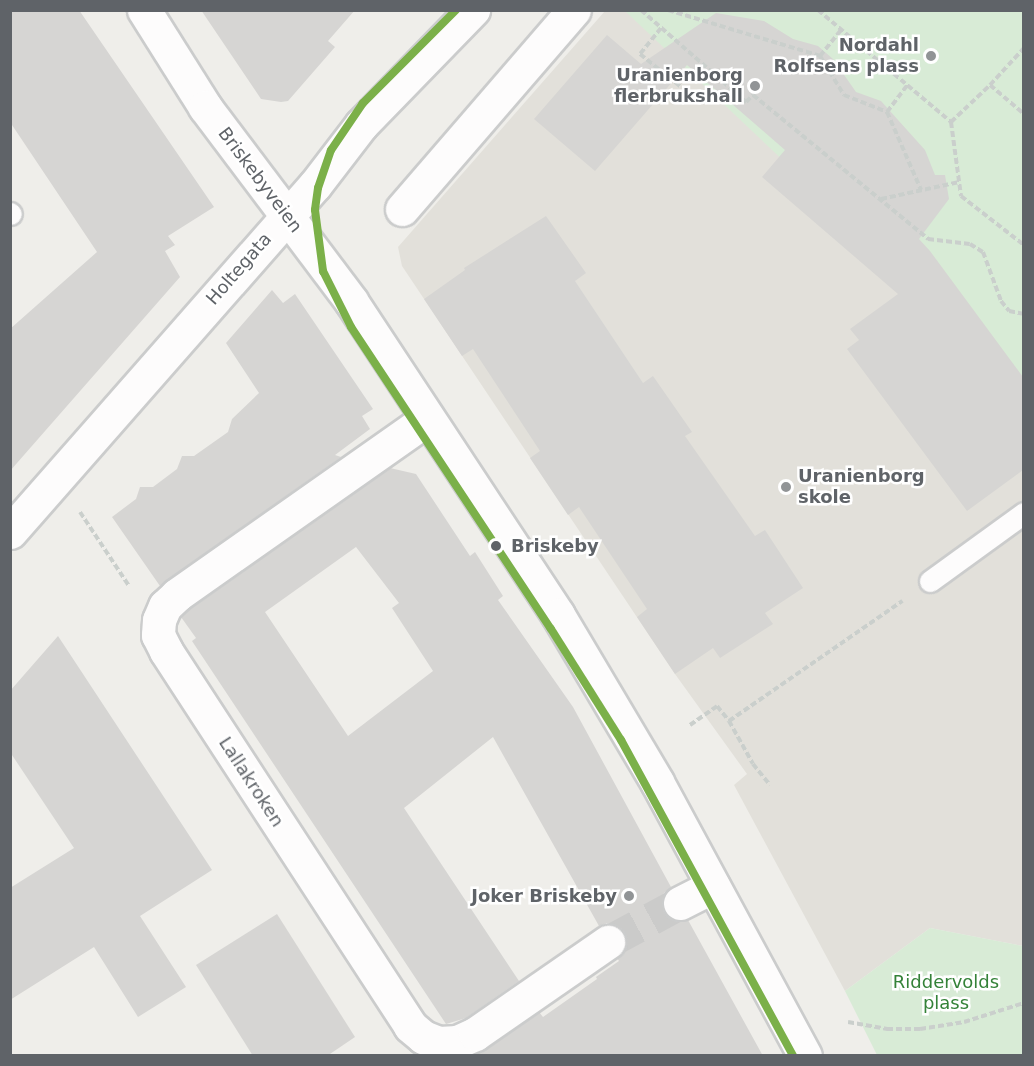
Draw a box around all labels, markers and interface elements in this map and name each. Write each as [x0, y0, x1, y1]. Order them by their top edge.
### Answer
place label: Nordahl Rolfsens plass [773, 35, 919, 78]
marker: Nordahl Rolfsens plass [924, 49, 938, 63]
place label: Uranienborg flerbrukshall [614, 65, 743, 107]
marker: Uranienborg flerbrukshall [748, 79, 762, 93]
street label: Briskebyveien [213, 123, 307, 237]
street label: Holtegata [202, 229, 276, 309]
place label: Uranienborg skole [798, 466, 925, 508]
marker: Uranienborg skole [779, 480, 793, 494]
place label: Briskeby [511, 535, 599, 557]
marker: Briskeby [486, 536, 506, 556]
street label: Lallakroken [214, 733, 288, 831]
place label: Joker Briskeby [471, 885, 617, 907]
marker: Joker Briskeby [622, 889, 636, 903]
park label: Riddervolds plass [893, 972, 999, 1014]

